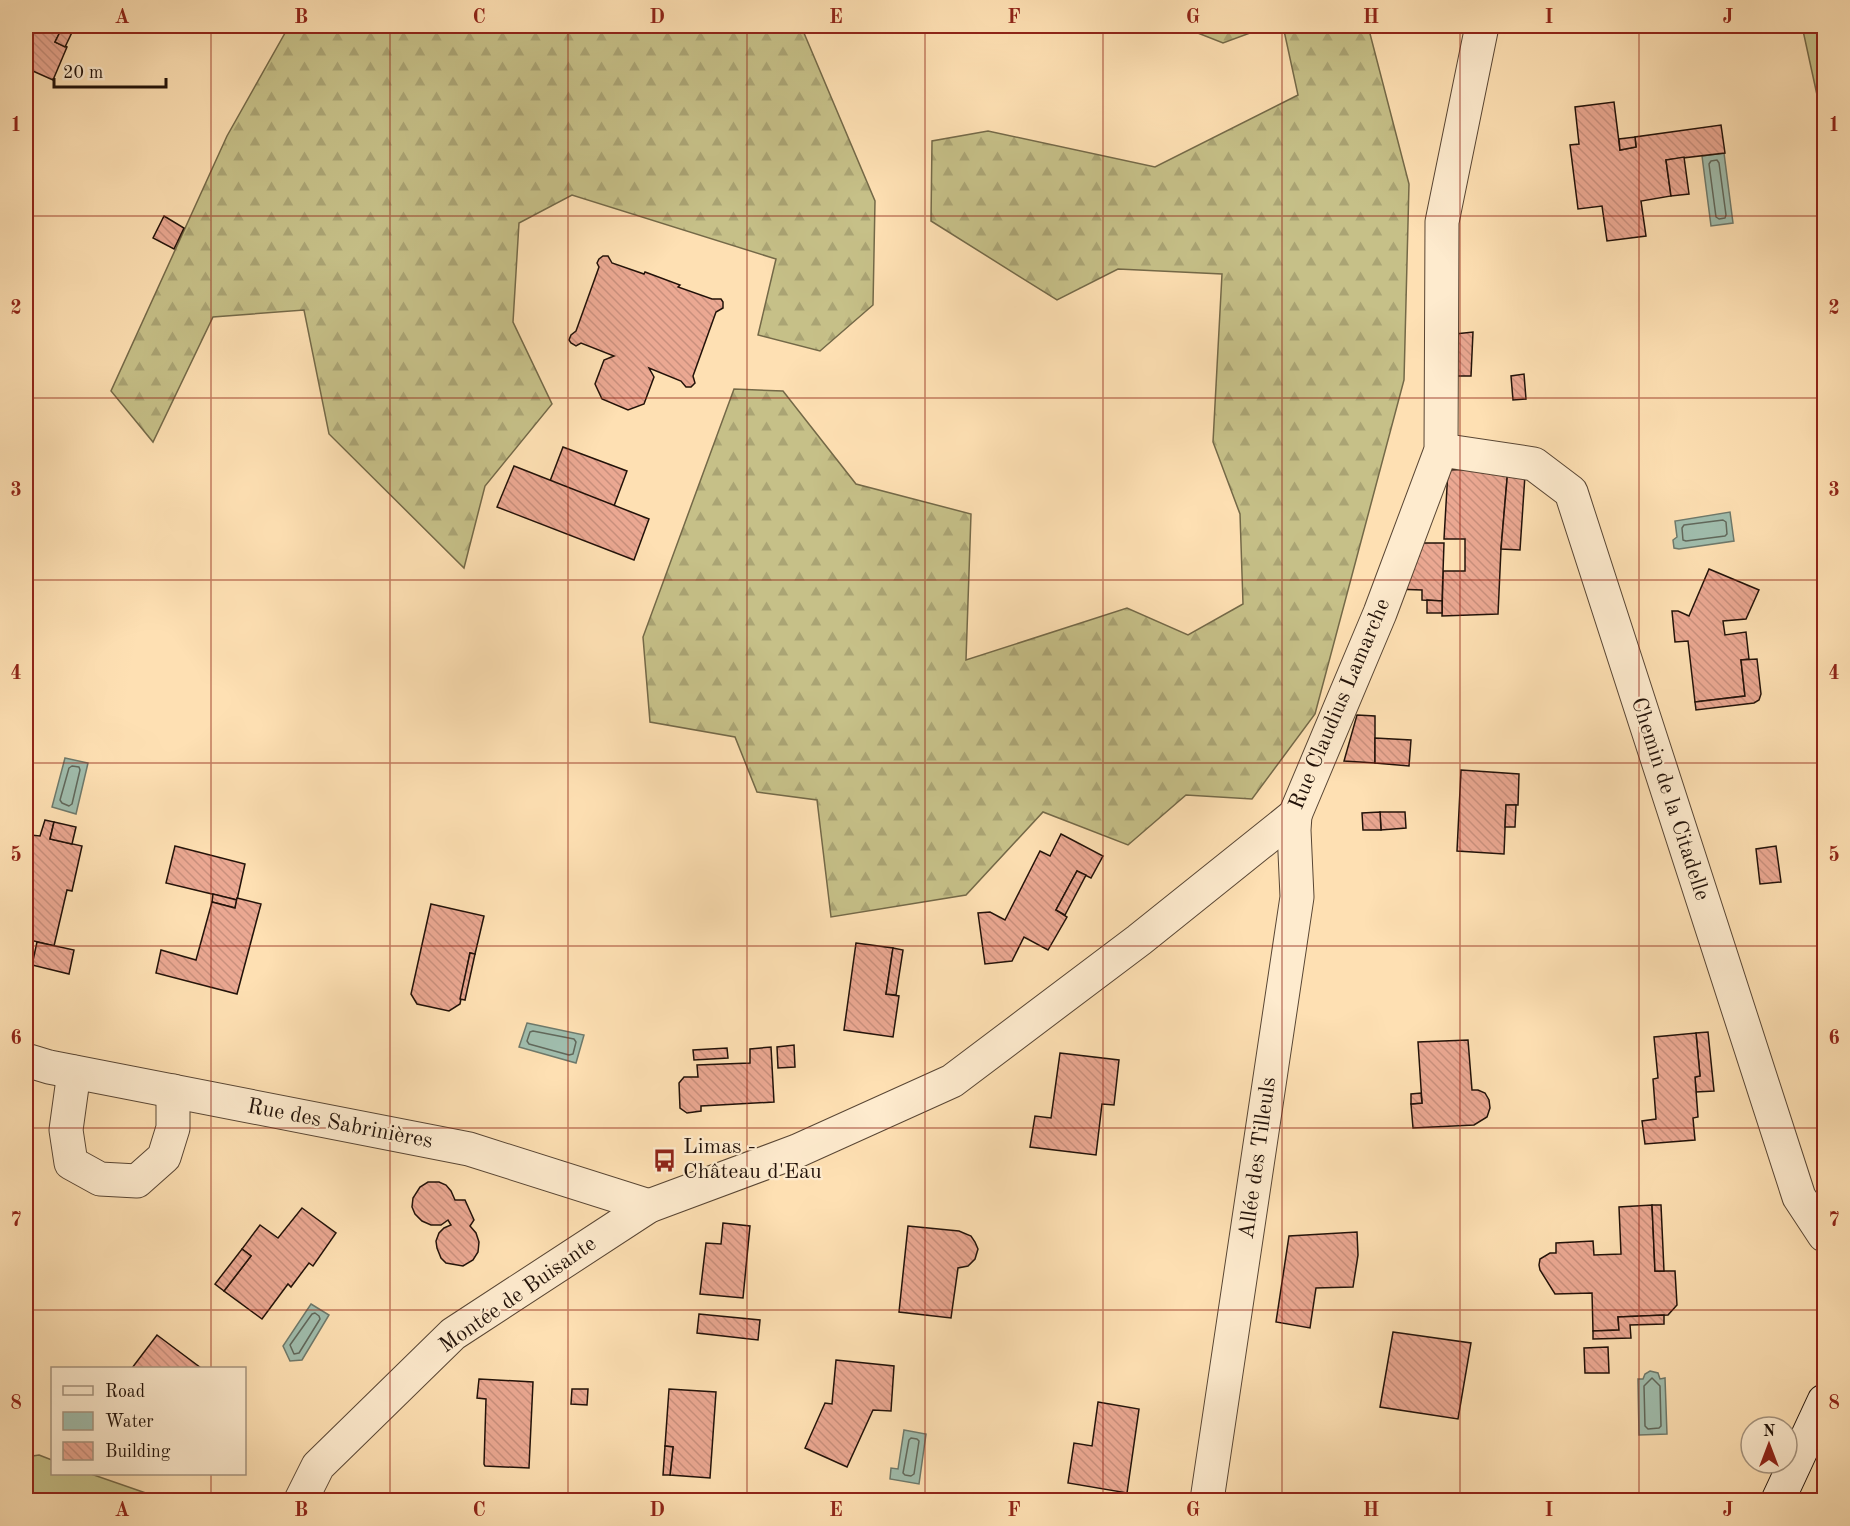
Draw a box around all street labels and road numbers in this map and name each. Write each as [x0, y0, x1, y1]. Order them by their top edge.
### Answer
street label: Rue Claudius Lamarche [1286, 595, 1394, 813]
street label: Chemin de la Citadelle [1627, 695, 1713, 903]
street label: Allée des Tilleuls [1236, 1076, 1280, 1240]
street label: Rue des Sabrinières [245, 1095, 435, 1153]
street label: Montée de Buisante [435, 1233, 601, 1357]

